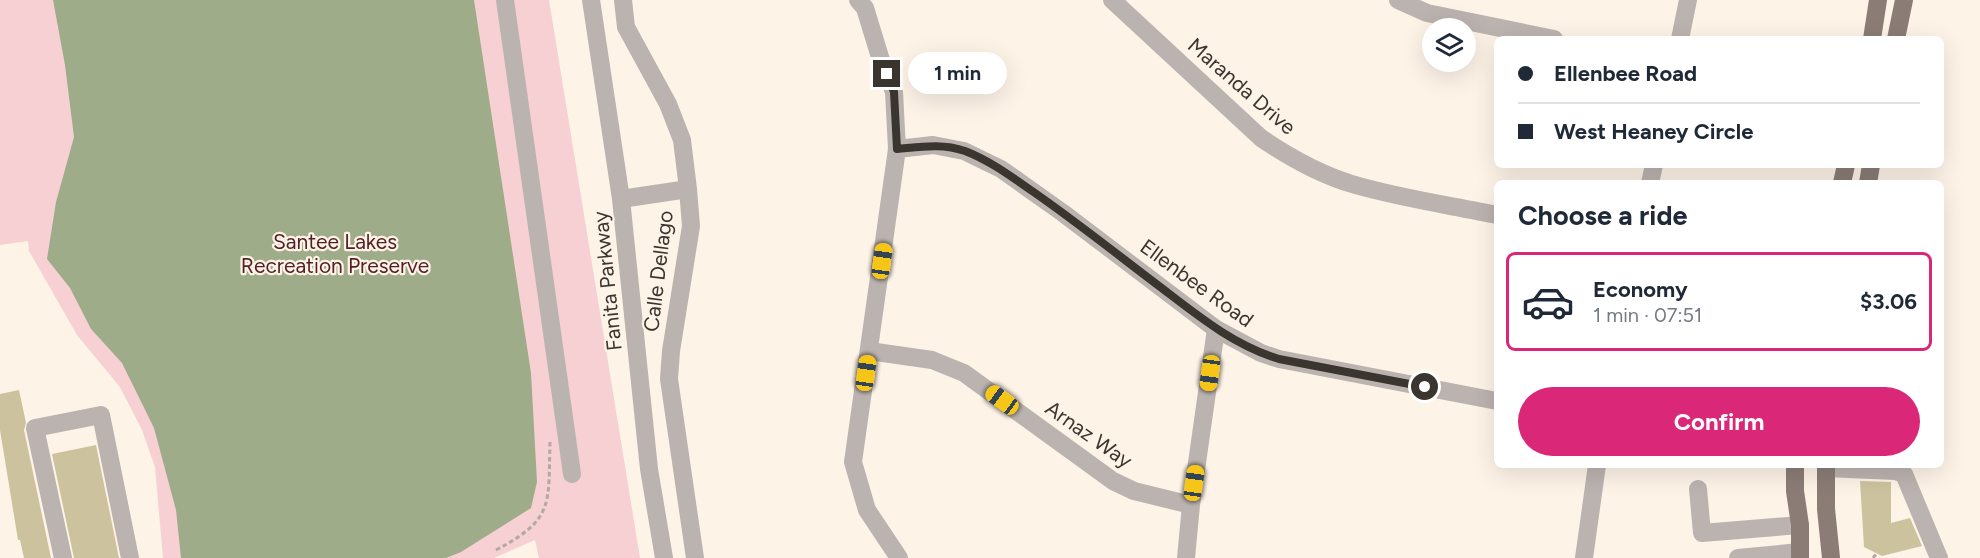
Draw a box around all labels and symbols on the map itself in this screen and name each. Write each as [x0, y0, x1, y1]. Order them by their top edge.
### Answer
street label: Maranda Drive [1183, 32, 1301, 140]
callout: 1 min [908, 53, 1007, 95]
route end [873, 60, 900, 87]
street label: Calle Dellago [638, 209, 678, 333]
street label: Fanita Parkway [587, 210, 627, 352]
park label: Santee Lakes Recreation Preserve [241, 229, 429, 278]
street label: Ellenbee Road [1136, 234, 1258, 332]
car [871, 242, 893, 280]
car [855, 354, 877, 392]
car [1199, 354, 1221, 392]
route start [1411, 373, 1438, 400]
car [982, 382, 1022, 418]
street label: Arnaz Way [1041, 395, 1137, 473]
car [1183, 464, 1205, 502]

